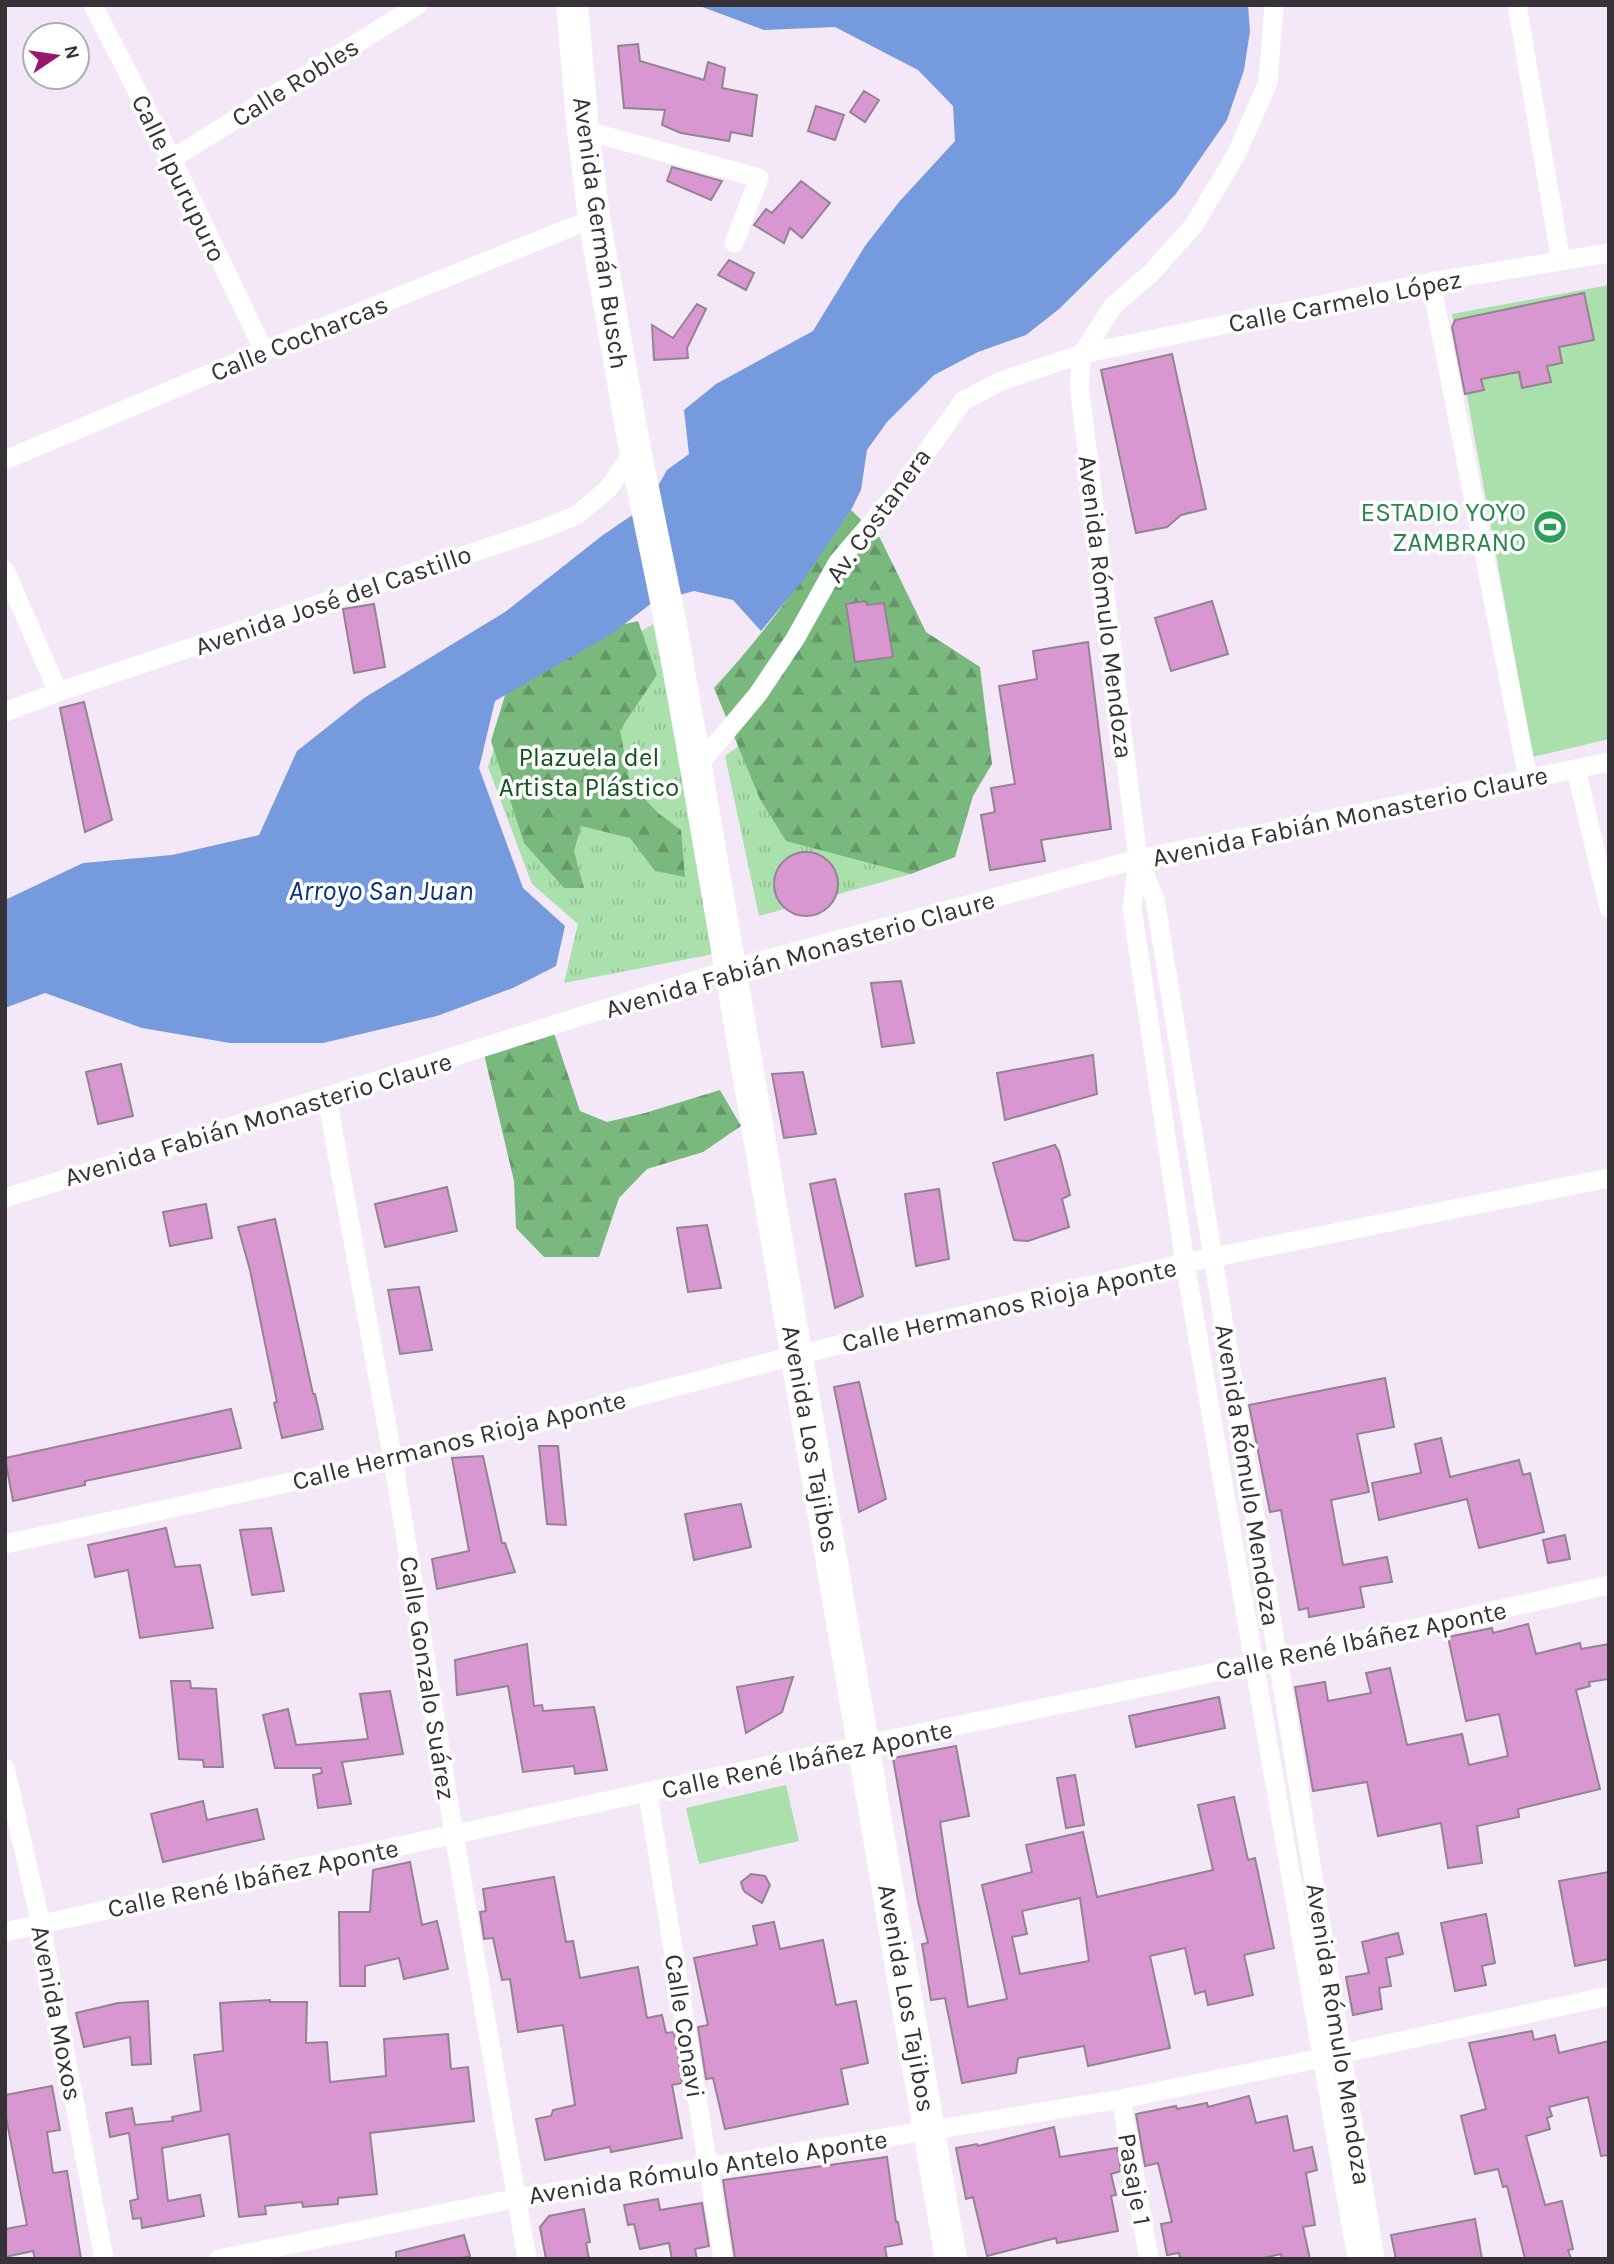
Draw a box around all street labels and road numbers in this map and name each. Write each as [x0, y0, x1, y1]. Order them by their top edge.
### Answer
street label: Calle Robles [226, 31, 365, 134]
street label: Calle Ipurupuro [125, 90, 232, 267]
street label: Avenida Germán Busch [566, 95, 635, 371]
street label: Calle Carmelo López [1226, 264, 1464, 339]
street label: Calle Cocharcas [206, 289, 392, 388]
street label: Av. Costanera [819, 442, 938, 589]
street label: Avenida Rómulo Mendoza [1072, 454, 1139, 760]
street label: Avenida José del Castillo [191, 539, 476, 662]
street label: Avenida Fabián Monasterio Claure [1150, 759, 1551, 874]
street label: Avenida Fabián Monasterio Claure [602, 884, 998, 1025]
street label: Avenida Fabián Monasterio Claure [61, 1046, 456, 1193]
street label: Calle Hermanos Rioja Aponte [839, 1252, 1179, 1359]
street label: Avenida Rómulo Mendoza [1208, 1322, 1287, 1628]
street label: Avenida Los Tajibos [775, 1323, 846, 1555]
street label: Calle Hermanos Rioja Aponte [289, 1384, 629, 1497]
street label: Calle Gonzalo Suárez [393, 1554, 462, 1802]
street label: Calle René Ibáñez Aponte [1213, 1595, 1509, 1686]
street label: Calle René Ibáñez Aponte [659, 1714, 955, 1805]
street label: Calle René Ibáñez Aponte [105, 1833, 401, 1924]
street label: Avenida Rómulo Mendoza [1299, 1881, 1378, 2187]
street label: Avenida Los Tajibos [871, 1882, 942, 2114]
street label: Avenida Moxos [24, 1923, 89, 2103]
street label: Calle Conavi [658, 1952, 711, 2100]
street label: Avenida Rómulo Antelo Aponte [527, 2124, 890, 2211]
street label: Pasaje 1 [1111, 2131, 1158, 2228]

